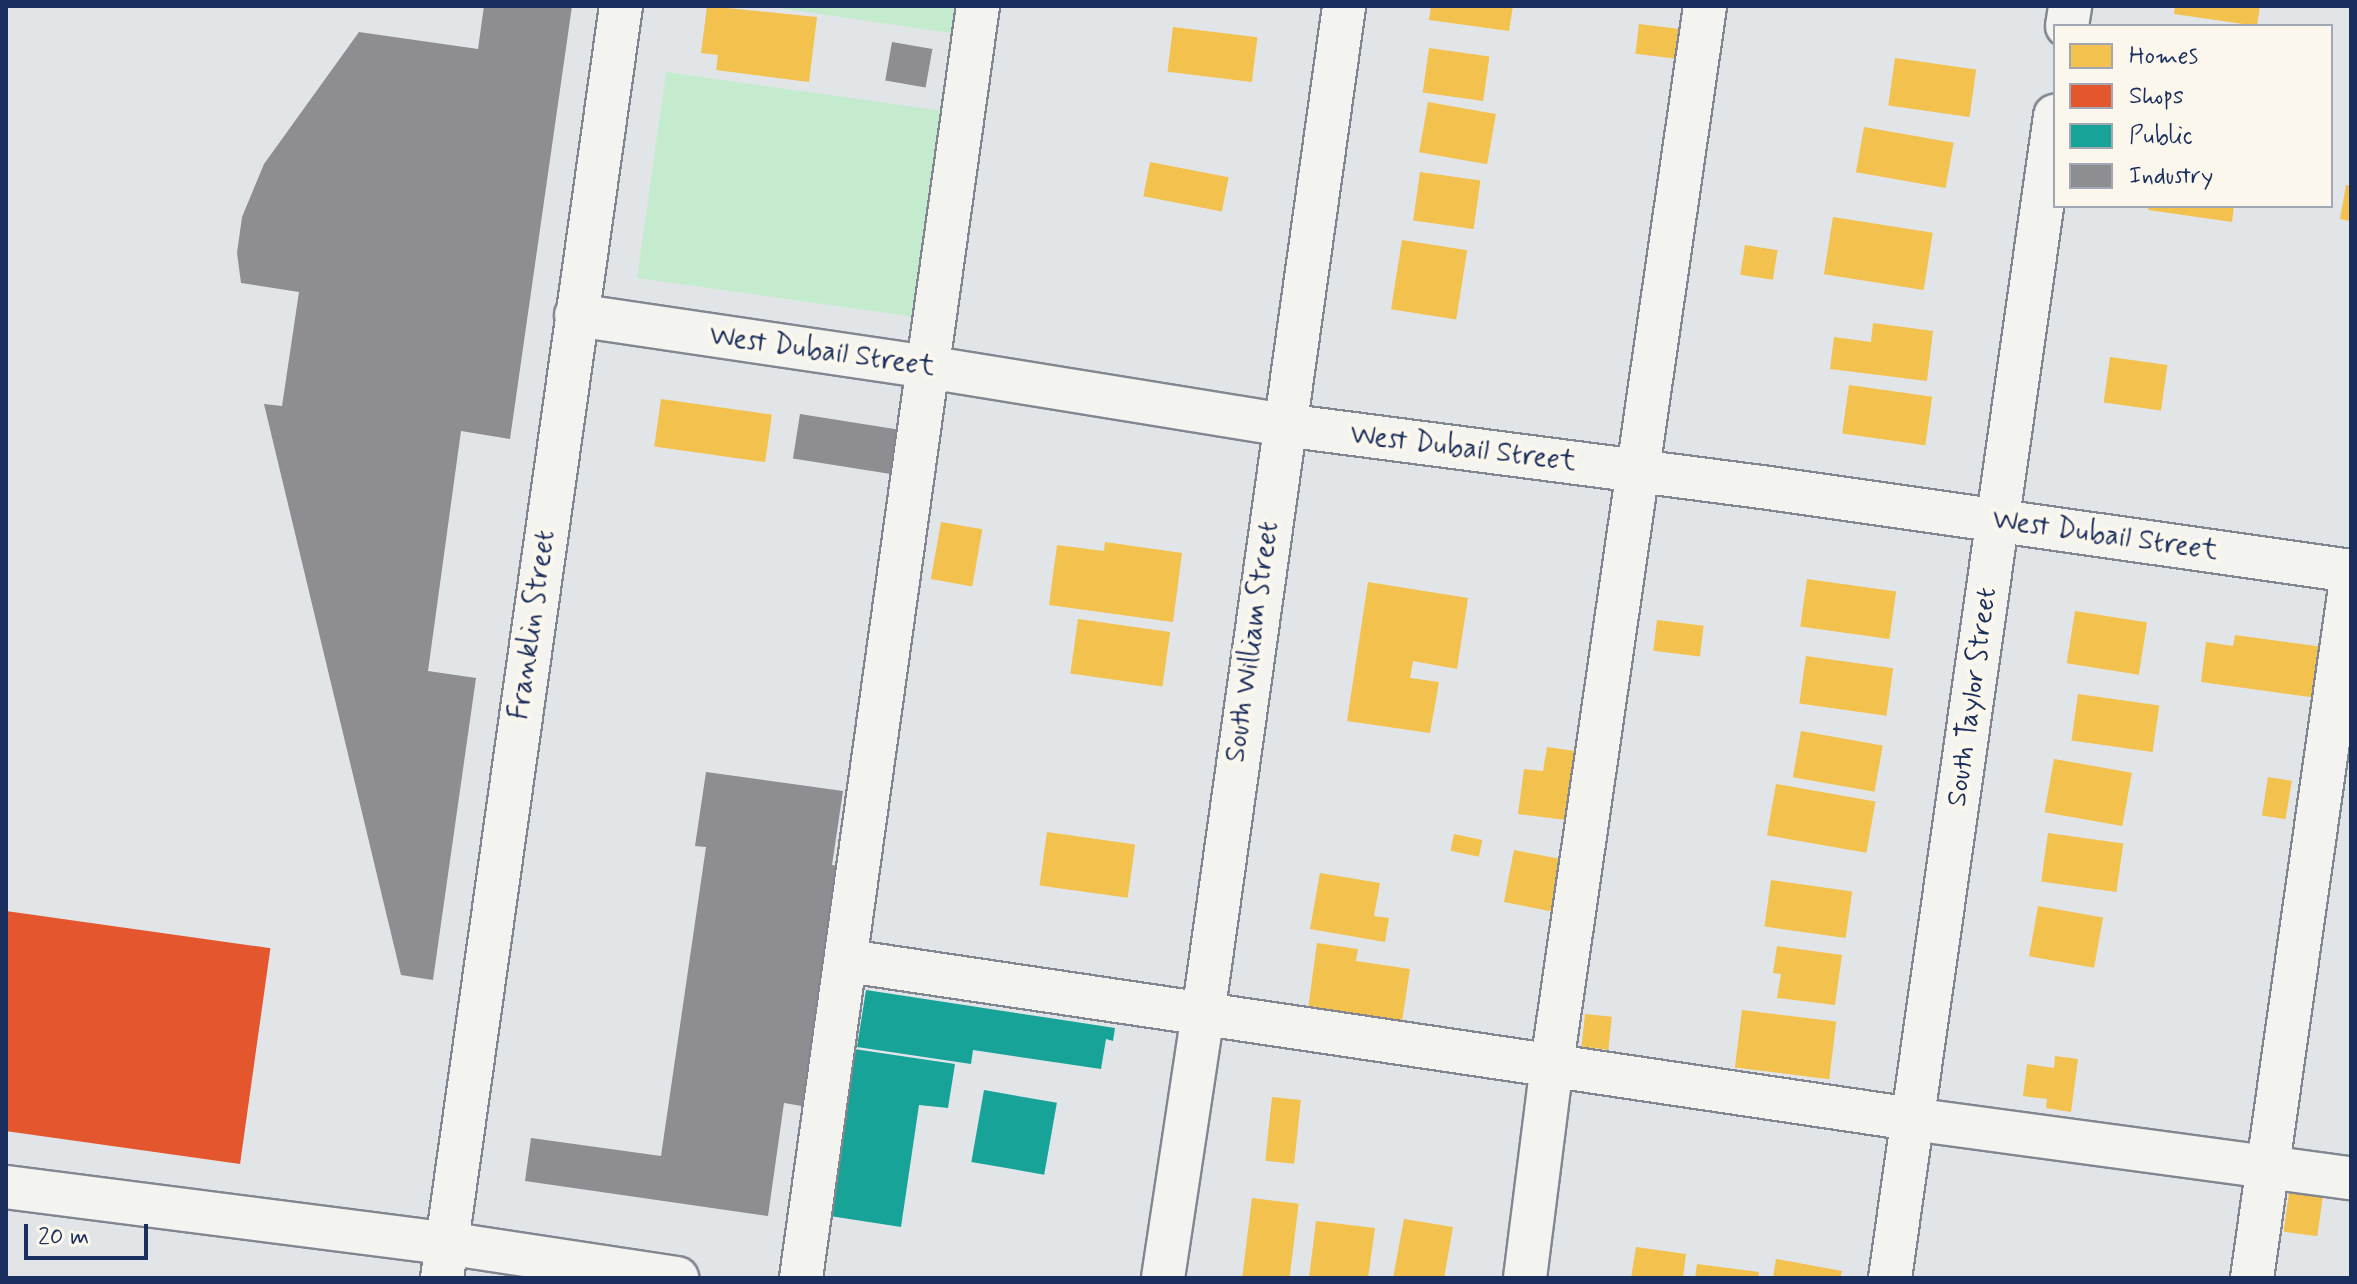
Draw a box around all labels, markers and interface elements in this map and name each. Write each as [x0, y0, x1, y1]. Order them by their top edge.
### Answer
legend [2053, 24, 2333, 208]
text: Homes [2129, 41, 2198, 72]
text: Shops [2129, 81, 2184, 112]
text: Public [2129, 121, 2193, 152]
text: Industry [2129, 161, 2213, 192]
street label: West Dubail Street [707, 320, 937, 384]
street label: West Dubail Street [1348, 418, 1578, 480]
street label: West Dubail Street [1990, 504, 2220, 568]
street label: South William Street [1219, 517, 1287, 767]
street label: Franklin Street [503, 526, 563, 724]
street label: South Taylor Street [1941, 583, 2005, 811]
scale bar [28, 1208, 152, 1258]
text: 20 m [38, 1222, 89, 1253]

